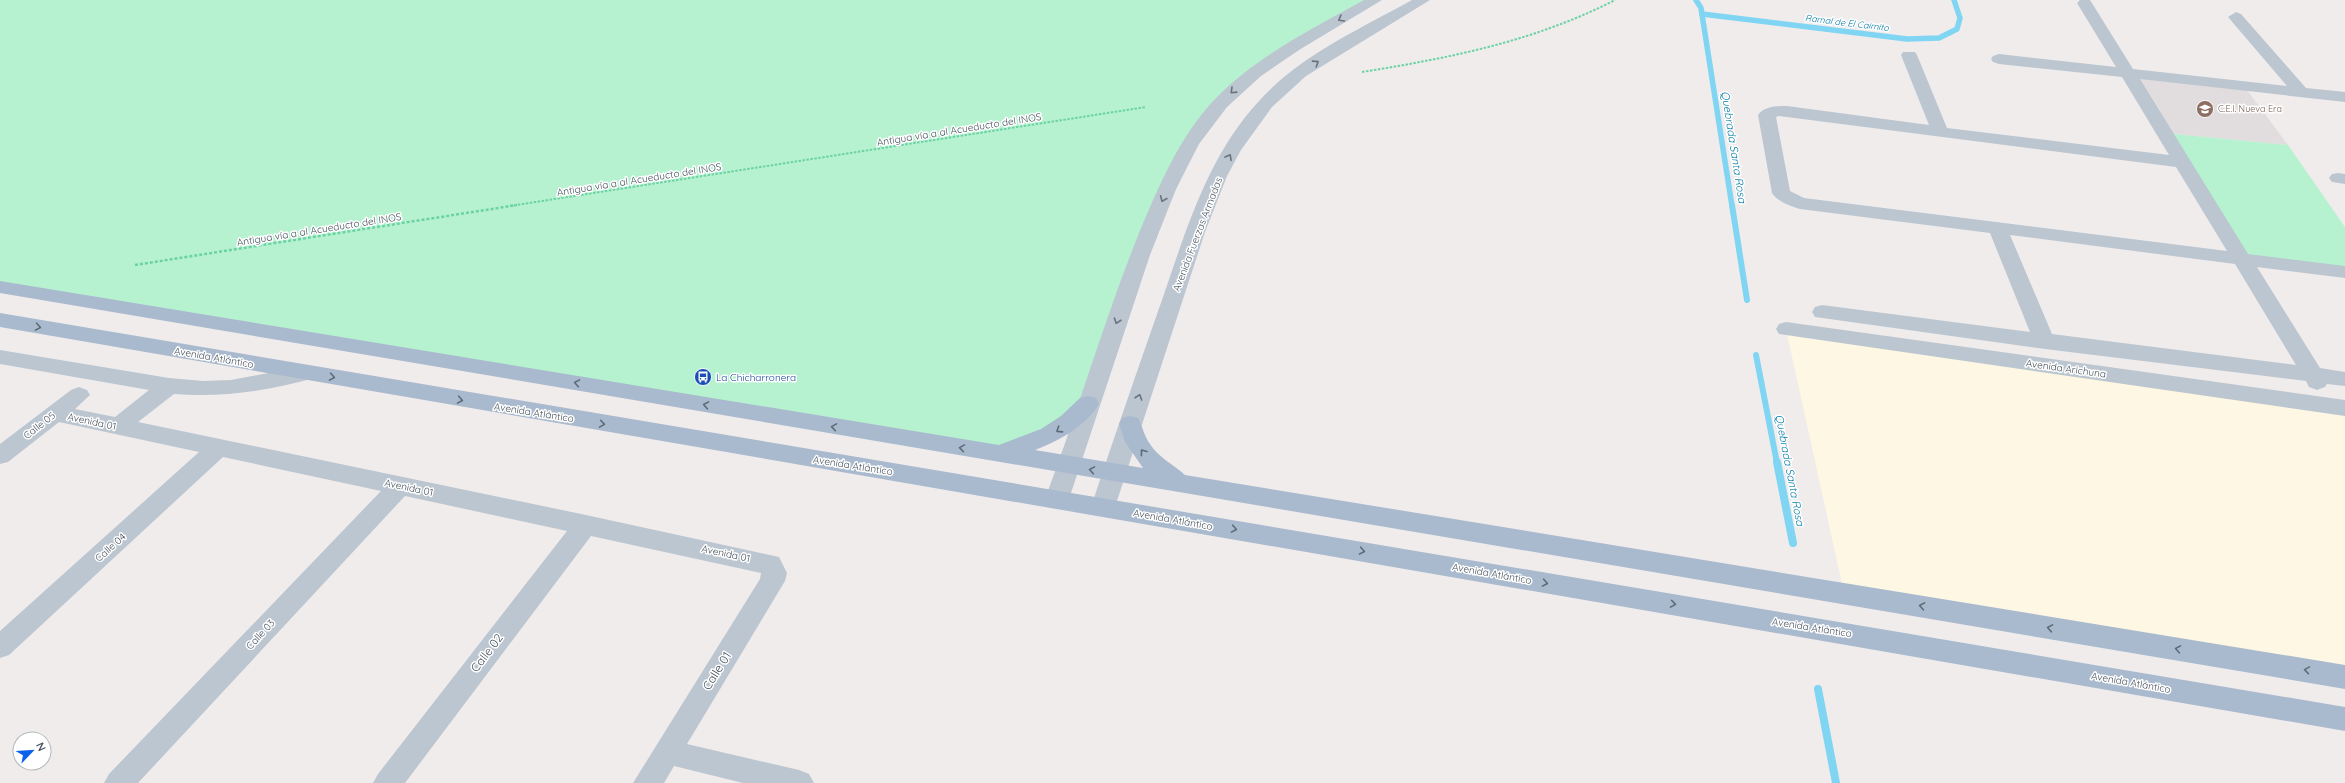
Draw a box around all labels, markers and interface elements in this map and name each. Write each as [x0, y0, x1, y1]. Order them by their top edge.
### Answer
water label: Ramal de El Caimito [1805, 12, 1890, 33]
one-way arrow [1338, 15, 1345, 22]
one-way arrow [1312, 61, 1319, 68]
one-way arrow [1230, 86, 1238, 94]
water label: Quebrada Santa Rosa [1718, 90, 1750, 205]
school or university icon: C.E.I. Nueva Era [2195, 99, 2215, 119]
place label: C.E.I. Nueva Era [2218, 103, 2282, 114]
street label: Antigua vía a al Acueducto del INOS [876, 110, 1043, 149]
one-way arrow [1224, 154, 1231, 161]
street label: Antigua vía a al Acueducto del INOS [556, 160, 723, 199]
street label: Avenida Fuerzas Armadas [1170, 175, 1225, 293]
one-way arrow [1160, 195, 1168, 203]
street label: Antigua vía a al Acueducto del INOS [236, 210, 403, 249]
one-way arrow [1113, 317, 1121, 324]
one-way arrow [35, 322, 42, 331]
street label: Avenida Atlántico [173, 344, 255, 371]
street label: Avenida Arichuna [2025, 356, 2107, 381]
bus stop icon: La Chicharronera [693, 367, 713, 387]
place label: La Chicharronera [716, 371, 796, 384]
one-way arrow [329, 372, 335, 381]
one-way arrow [574, 380, 581, 388]
one-way arrow [1134, 393, 1143, 400]
one-way arrow [457, 395, 463, 404]
street label: Avenida Atlántico [493, 400, 575, 425]
one-way arrow [703, 401, 709, 410]
street label: Calle 05 [21, 409, 58, 442]
street label: Avenida 01 [66, 410, 117, 433]
water label: Quebrada Santa Rosa [1772, 413, 1808, 528]
one-way arrow [599, 419, 605, 427]
one-way arrow [831, 423, 837, 432]
one-way arrow [1056, 425, 1063, 432]
one-way arrow [959, 444, 965, 453]
one-way arrow [1140, 449, 1148, 456]
street label: Avenida Atlántico [812, 453, 894, 478]
one-way arrow [1088, 466, 1095, 475]
street label: Avenida 01 [383, 476, 434, 499]
street label: Avenida Atlántico [1132, 506, 1214, 533]
one-way arrow [1231, 524, 1237, 533]
street label: Calle 04 [92, 530, 128, 564]
street label: Avenida 01 [700, 542, 751, 565]
one-way arrow [1359, 546, 1365, 555]
street label: Avenida Atlántico [1451, 560, 1533, 587]
one-way arrow [1542, 578, 1548, 586]
one-way arrow [1670, 599, 1676, 608]
one-way arrow [1919, 602, 1925, 611]
street label: Avenida Atlántico [1771, 615, 1853, 640]
street label: Calle 03 [243, 616, 278, 652]
one-way arrow [2047, 624, 2053, 632]
street label: Calle 02 [467, 630, 506, 675]
one-way arrow [2175, 645, 2181, 654]
street label: Calle 01 [699, 649, 734, 693]
one-way arrow [2303, 667, 2310, 675]
street label: Avenida Atlántico [2090, 669, 2172, 696]
north arrow [12, 731, 52, 771]
text: N [33, 740, 49, 753]

